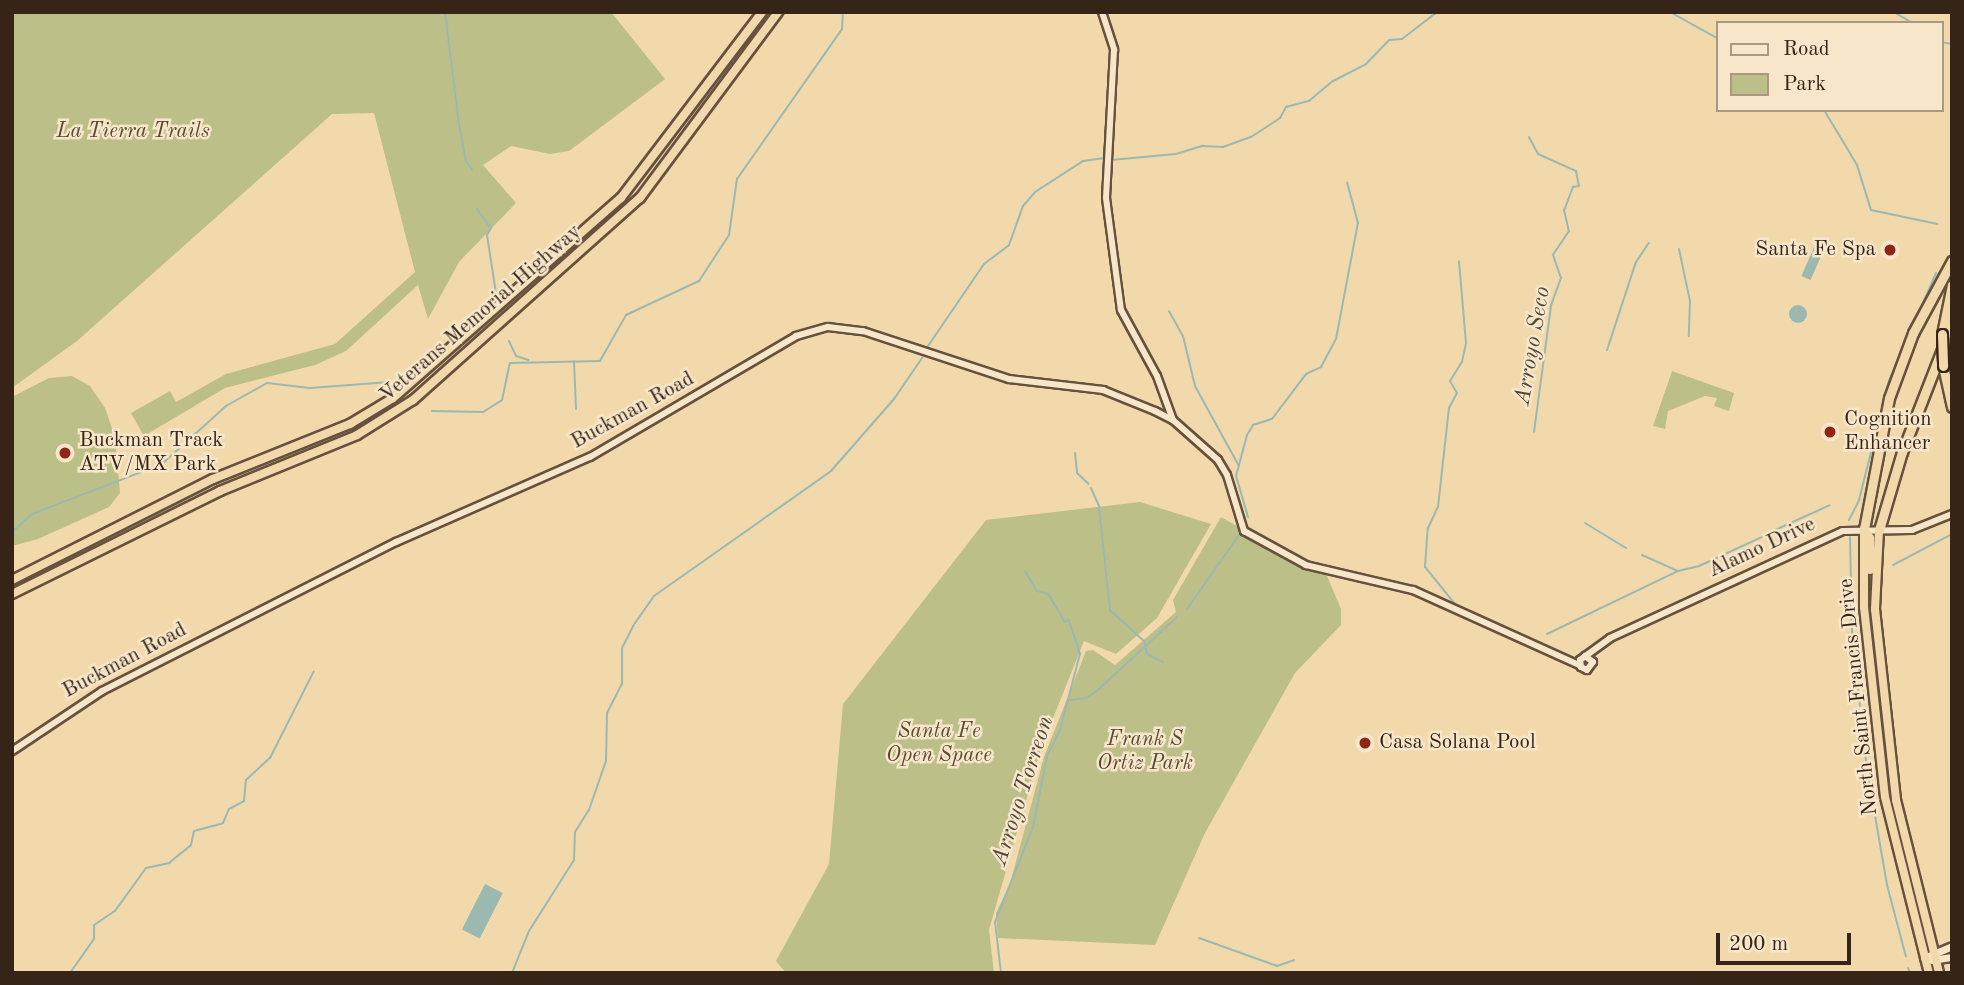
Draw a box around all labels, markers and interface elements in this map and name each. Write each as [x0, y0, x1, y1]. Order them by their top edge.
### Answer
legend [1716, 21, 1943, 112]
text: Road [1783, 39, 1830, 60]
text: Park [1783, 74, 1826, 95]
park label: La Tierra Trails [56, 119, 210, 145]
street label: Veterans Memorial Highway [375, 220, 587, 408]
place label: Santa Fe Spa [1755, 237, 1876, 263]
marker: Santa Fe Spa [1882, 242, 1898, 258]
water label: Arroyo Seco [1509, 284, 1557, 408]
street label: Buckman Road [567, 367, 699, 455]
place label: Cognition Enhancer [1844, 407, 1932, 457]
marker: Cognition Enhancer [1822, 424, 1838, 440]
place label: Buckman Track ATV/MX Park [79, 428, 223, 478]
marker: Buckman Track ATV/MX Park [57, 445, 73, 461]
street label: Alamo Drive [1704, 512, 1820, 584]
street label: North Saint Francis Drive [1834, 577, 1884, 817]
street label: Buckman Road [59, 618, 191, 704]
water label: Arroyo Torreon [986, 713, 1060, 869]
park label: Santa Fe Open Space [886, 719, 992, 769]
park label: Frank S Ortiz Park [1097, 727, 1193, 777]
place label: Casa Solana Pool [1379, 730, 1536, 756]
marker: Casa Solana Pool [1357, 735, 1373, 751]
scale bar [1719, 918, 1854, 962]
text: 200 m [1729, 934, 1788, 955]

